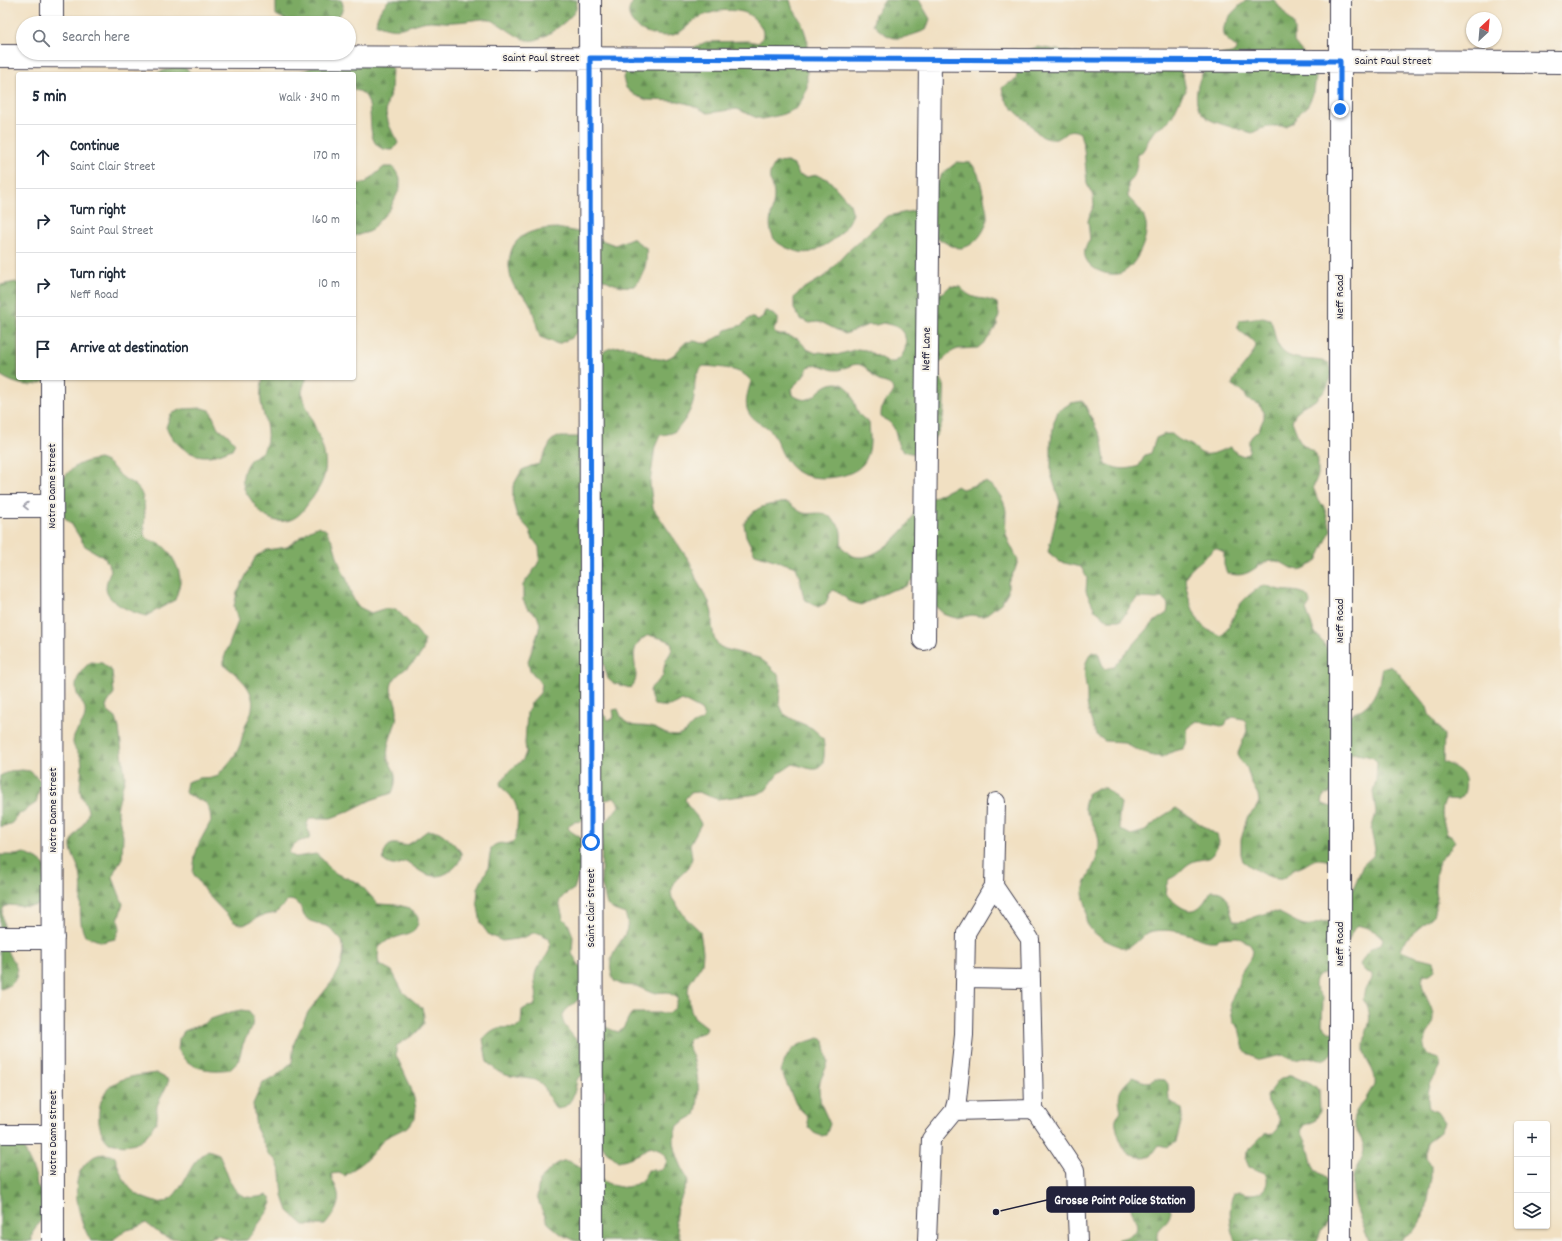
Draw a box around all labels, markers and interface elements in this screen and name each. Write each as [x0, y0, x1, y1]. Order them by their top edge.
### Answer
north arrow [1466, 12, 1502, 48]
search box [16, 16, 356, 60]
icon: search [30, 27, 52, 49]
text: Search here [62, 27, 130, 49]
street label: Saint Paul Street [503, 50, 580, 67]
street label: Saint Paul Street [1355, 53, 1432, 70]
text: 5 min [32, 86, 66, 110]
text: Walk · 340 m [279, 89, 340, 108]
route end [1331, 100, 1349, 118]
text: Continue [70, 136, 119, 158]
icon: ahead [32, 146, 54, 168]
text: 170 m [313, 147, 340, 166]
text: Saint Clair Street [70, 158, 155, 177]
text: Turn right [70, 200, 126, 222]
icon: right [32, 210, 54, 232]
text: 160 m [312, 211, 340, 230]
text: Saint Paul Street [70, 222, 153, 241]
text: Turn right [70, 264, 126, 286]
icon: right [32, 274, 54, 296]
text: 10 m [318, 275, 340, 294]
street label: Neff Road [1332, 275, 1349, 319]
text: Neff Road [70, 286, 118, 305]
street label: Neff Lane [918, 327, 936, 371]
icon: arrive [32, 338, 54, 360]
text: Arrive at destination [70, 338, 188, 360]
street label: Notre Dame Street [44, 443, 61, 529]
one-way arrow [23, 502, 29, 510]
street label: Neff Road [1332, 599, 1349, 643]
street label: Notre Dame Street [45, 767, 62, 853]
route start [582, 833, 600, 851]
street label: Saint Clair Street [583, 868, 600, 947]
street label: Neff Road [1332, 922, 1349, 966]
street label: Notre Dame Street [45, 1090, 62, 1176]
map controls [1514, 1121, 1550, 1229]
button: + [1514, 1121, 1550, 1157]
button: − [1514, 1157, 1550, 1193]
callout: Grosse Point Police Station [1047, 1187, 1194, 1212]
text: Grosse Point Police Station [1054, 1192, 1186, 1211]
button: layers [1514, 1193, 1550, 1229]

